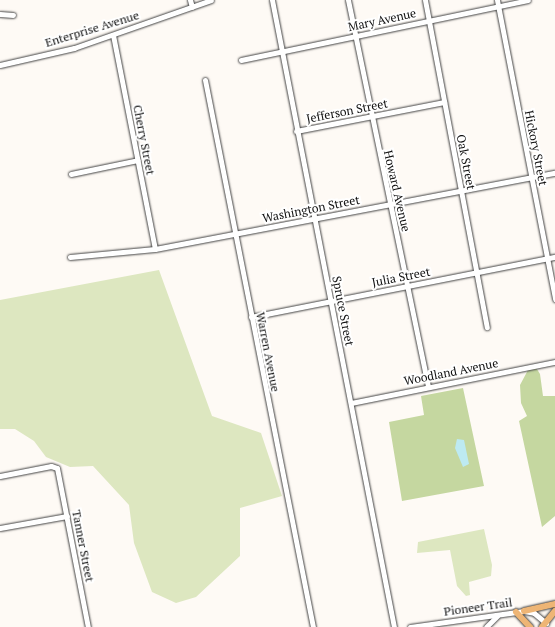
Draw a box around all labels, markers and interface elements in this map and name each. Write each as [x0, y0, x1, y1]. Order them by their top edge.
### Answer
street label: Mary Avenue [346, 6, 418, 34]
street label: Enterprise Avenue [43, 8, 141, 50]
street label: Jefferson Street [305, 96, 389, 126]
street label: Cherry Street [130, 104, 158, 176]
street label: Hickory Street [522, 109, 550, 187]
street label: Oak Street [454, 133, 478, 191]
street label: Howard Avenue [381, 149, 413, 233]
street label: Washington Street [261, 192, 361, 226]
street label: Julia Street [371, 264, 431, 290]
street label: Spruce Street [329, 275, 357, 347]
street label: Warren Avenue [253, 311, 283, 393]
street label: Woodland Avenue [402, 356, 500, 388]
street label: Tanner Street [69, 509, 97, 583]
street label: Pioneer Trail [443, 595, 513, 619]

